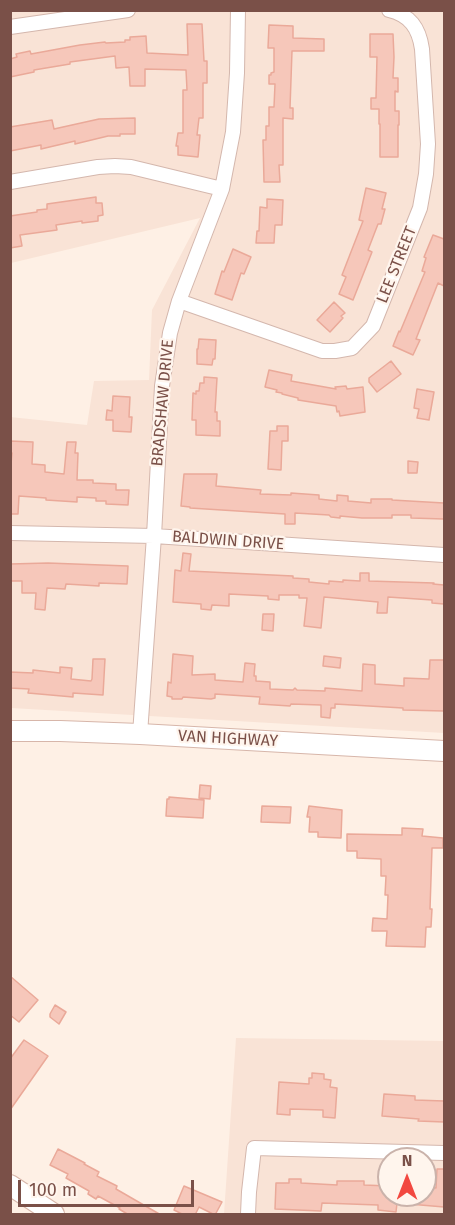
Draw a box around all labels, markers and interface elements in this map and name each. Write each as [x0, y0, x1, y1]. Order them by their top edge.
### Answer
street label: LEE STREET [373, 224, 421, 306]
street label: BRADSHAW DRIVE [148, 339, 178, 467]
street label: BALDWIN DRIVE [171, 528, 285, 554]
street label: VAN HIGHWAY [178, 727, 278, 751]
north arrow [377, 1147, 437, 1207]
text: N [402, 1151, 412, 1170]
scale bar [21, 1168, 196, 1206]
text: 100 m [29, 1179, 77, 1201]

